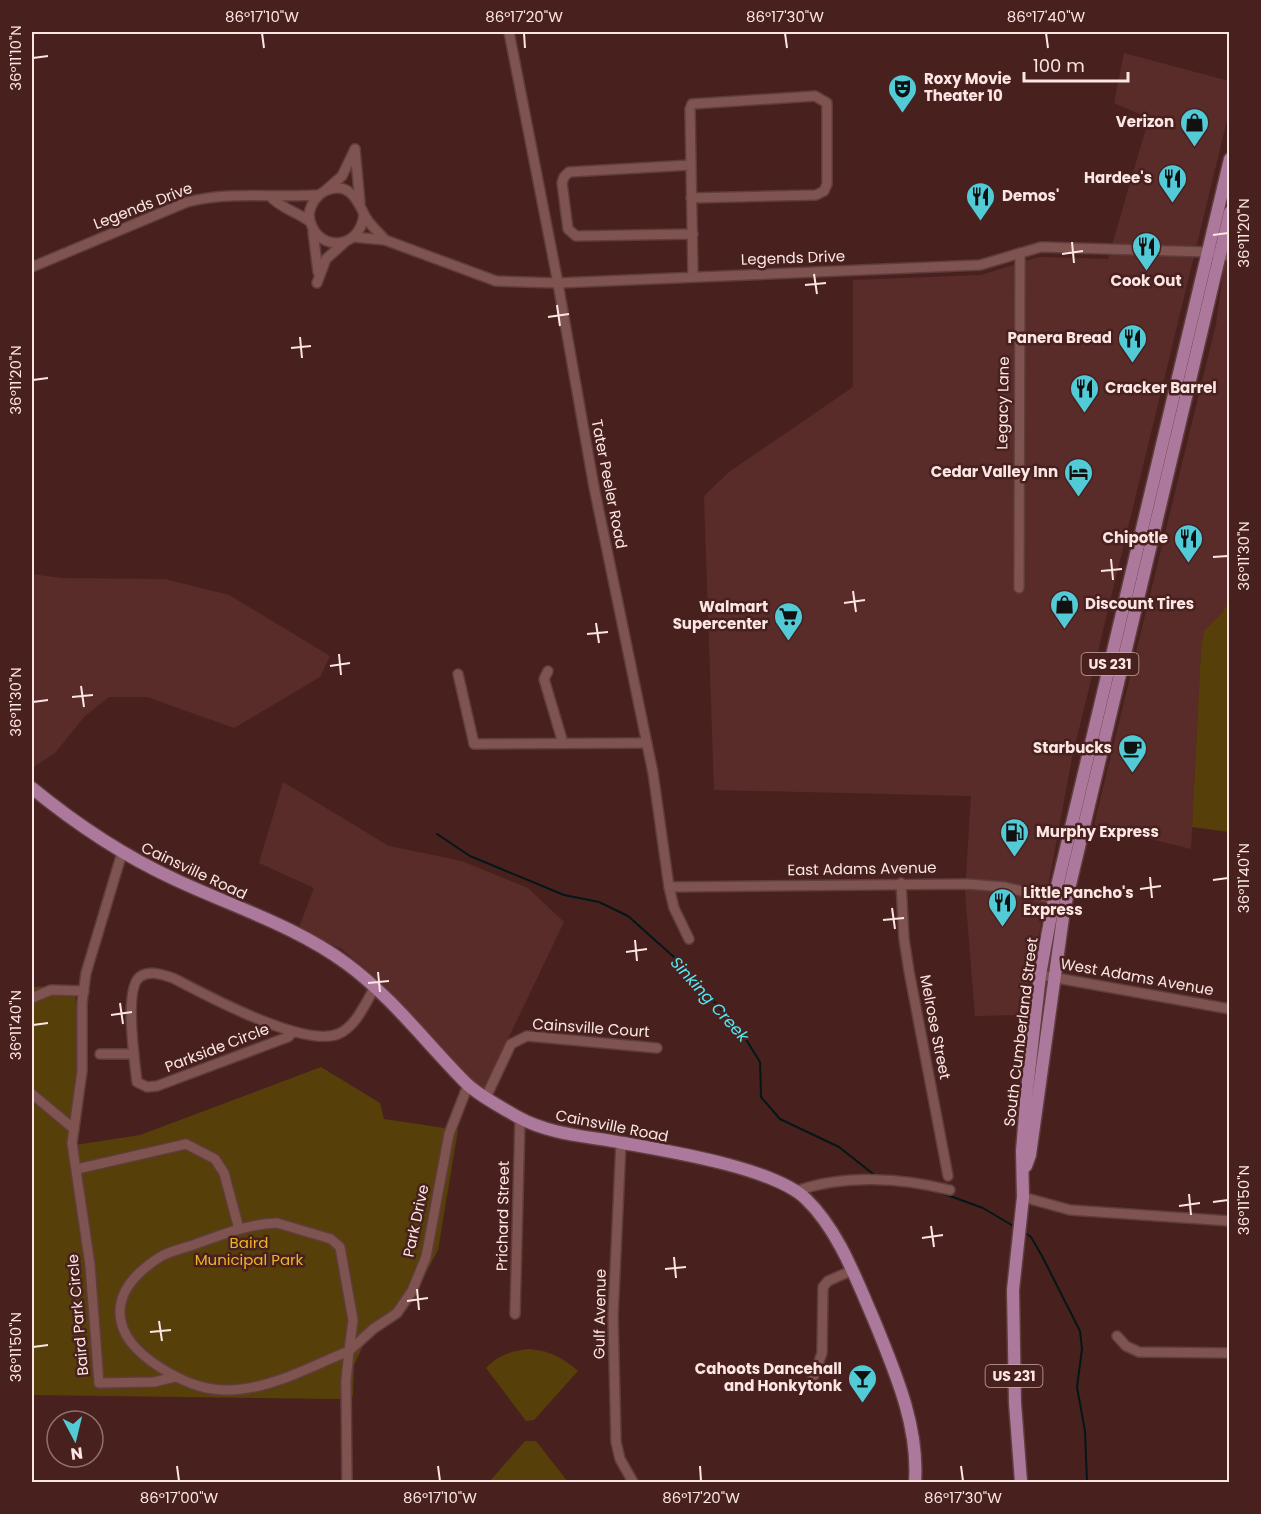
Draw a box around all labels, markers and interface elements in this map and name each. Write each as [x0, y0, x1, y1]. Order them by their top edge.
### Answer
text: 86°17'10"W [225, 6, 299, 27]
text: 86°17'20"W [485, 6, 563, 27]
text: 86°17'30"W [746, 6, 824, 27]
text: 86°17'40"W [1007, 6, 1086, 27]
text: 36°11'10"N [5, 25, 26, 91]
scale bar [1024, 45, 1128, 83]
text: 100 m [1033, 53, 1085, 78]
place label: Roxy Movie Theater 10 [924, 68, 1011, 106]
theatre icon: Roxy Movie Theater 10 [887, 72, 919, 114]
shop icon: Verizon [1179, 106, 1211, 148]
place label: Verizon [1116, 111, 1174, 132]
restaurant icon: Hardee's [1157, 162, 1189, 204]
place label: Hardee's [1084, 167, 1152, 188]
street label: Legends Drive [90, 177, 195, 234]
restaurant icon: Demos' [965, 180, 997, 222]
place label: Demos' [1002, 185, 1059, 206]
text: 36°11'20"N [1233, 198, 1254, 268]
restaurant icon: Cook Out [1130, 230, 1162, 272]
street label: Legends Drive [740, 245, 846, 270]
place label: Cook Out [1111, 270, 1181, 291]
restaurant icon: Panera Bread [1117, 322, 1149, 364]
place label: Panera Bread [1007, 327, 1112, 348]
text: 36°11'20"N [5, 345, 26, 415]
street label: Legacy Lane [991, 356, 1014, 450]
restaurant icon: Cracker Barrel [1068, 372, 1100, 414]
place label: Cracker Barrel [1105, 377, 1217, 398]
street label: Tater Peeler Road [587, 417, 632, 550]
hotel icon: Cedar Valley Inn [1063, 456, 1095, 498]
place label: Cedar Valley Inn [931, 461, 1058, 482]
text: 36°11'30"N [1233, 521, 1254, 591]
restaurant icon: Chipotle [1173, 522, 1205, 564]
place label: Chipotle [1103, 527, 1168, 548]
shop icon: Discount Tires [1048, 588, 1080, 630]
place label: Discount Tires [1085, 593, 1194, 614]
place label: Walmart Supercenter [673, 596, 769, 634]
supermarket icon: Walmart Supercenter [773, 600, 805, 642]
road number: US 231 [1082, 653, 1138, 675]
text: 36°11'30"N [5, 667, 26, 737]
cafe icon: Starbucks [1117, 732, 1149, 774]
place label: Starbucks [1033, 737, 1112, 758]
fuel station icon: Murphy Express [999, 816, 1031, 858]
place label: Murphy Express [1036, 821, 1159, 842]
street label: Cainsville Road [138, 837, 251, 904]
text: 36°11'40"N [1233, 843, 1254, 913]
street label: East Adams Avenue [787, 857, 937, 880]
place label: Little Pancho's Express [1023, 882, 1134, 920]
restaurant icon: Little Pancho's Express [986, 886, 1018, 928]
street label: South Cumberland Street [998, 936, 1043, 1128]
water label: Sinking Creek [665, 952, 755, 1048]
street label: West Adams Avenue [1059, 953, 1215, 1000]
street label: Melrose Street [915, 973, 956, 1081]
text: 36°11'40"N [5, 990, 26, 1060]
street label: Cainsville Court [532, 1013, 650, 1042]
street label: Parkside Circle [162, 1018, 272, 1077]
street label: Cainsville Road [554, 1104, 670, 1147]
street label: Prichard Street [491, 1161, 514, 1271]
text: 36°11'50"N [1233, 1165, 1254, 1235]
street label: Park Drive [398, 1183, 433, 1259]
park label: Baird Municipal Park [195, 1232, 304, 1270]
street label: Baird Park Circle [62, 1253, 93, 1377]
street label: Gulf Avenue [588, 1269, 611, 1359]
text: 36°11'50"N [5, 1312, 26, 1382]
place label: Cahoots Dancehall and Honkytonk [695, 1358, 843, 1396]
bar icon: Cahoots Dancehall and Honkytonk [847, 1362, 879, 1404]
road number: US 231 [986, 1365, 1042, 1387]
north arrow [45, 1409, 105, 1469]
text: N [69, 1441, 84, 1466]
text: 86°17'00"W [140, 1487, 219, 1508]
text: 86°17'10"W [403, 1487, 477, 1508]
text: 86°17'20"W [662, 1487, 740, 1508]
text: 86°17'30"W [924, 1487, 1002, 1508]

